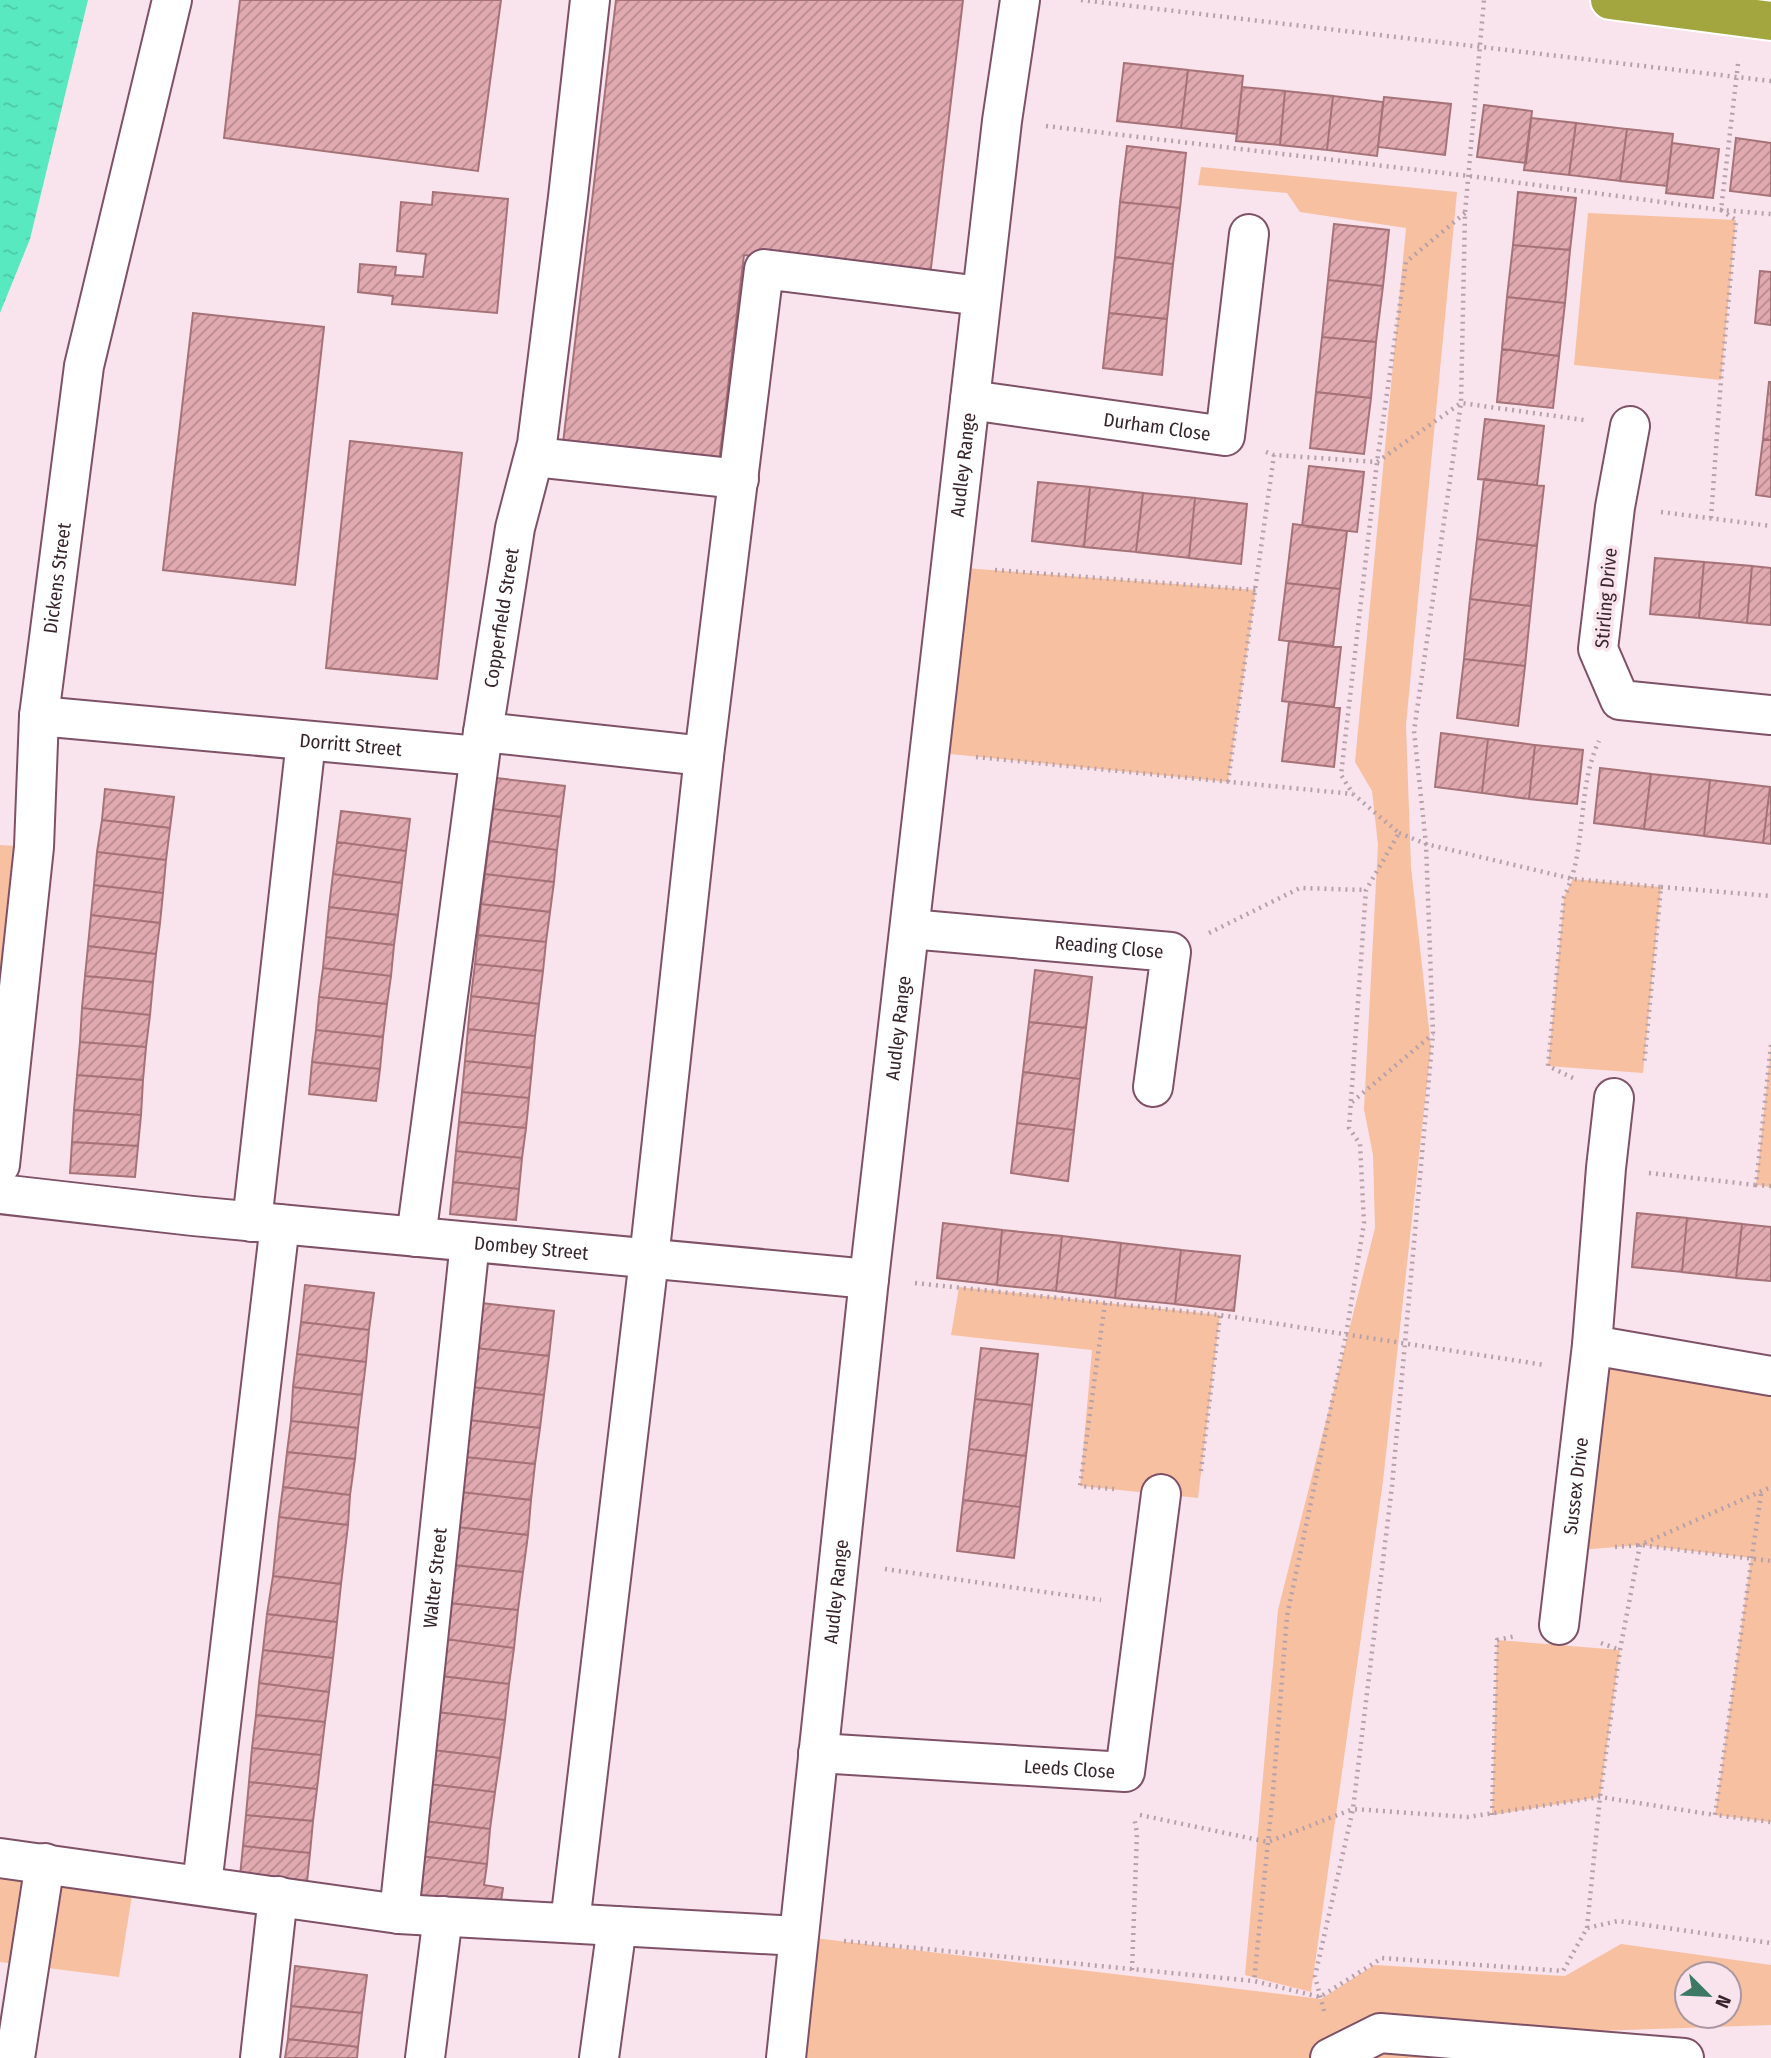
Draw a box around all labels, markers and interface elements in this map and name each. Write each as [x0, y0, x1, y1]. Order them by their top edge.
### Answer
street label: Durham Close [1102, 407, 1212, 445]
street label: Audley Range [945, 411, 980, 518]
street label: Dickens Street [38, 521, 75, 635]
street label: Copperfield Street [479, 546, 523, 689]
street label: Stirling Drive [1590, 547, 1622, 649]
street label: Dorritt Street [298, 728, 404, 761]
street label: Reading Close [1054, 930, 1164, 963]
street label: Audley Range [880, 975, 915, 1081]
street label: Dombey Street [473, 1231, 590, 1264]
street label: Sussex Drive [1558, 1436, 1593, 1536]
street label: Walter Street [418, 1526, 451, 1629]
street label: Audley Range [819, 1538, 853, 1645]
street label: Leeds Close [1023, 1754, 1116, 1783]
north arrow [1673, 1960, 1743, 2030]
text: N [1710, 1992, 1736, 2012]

